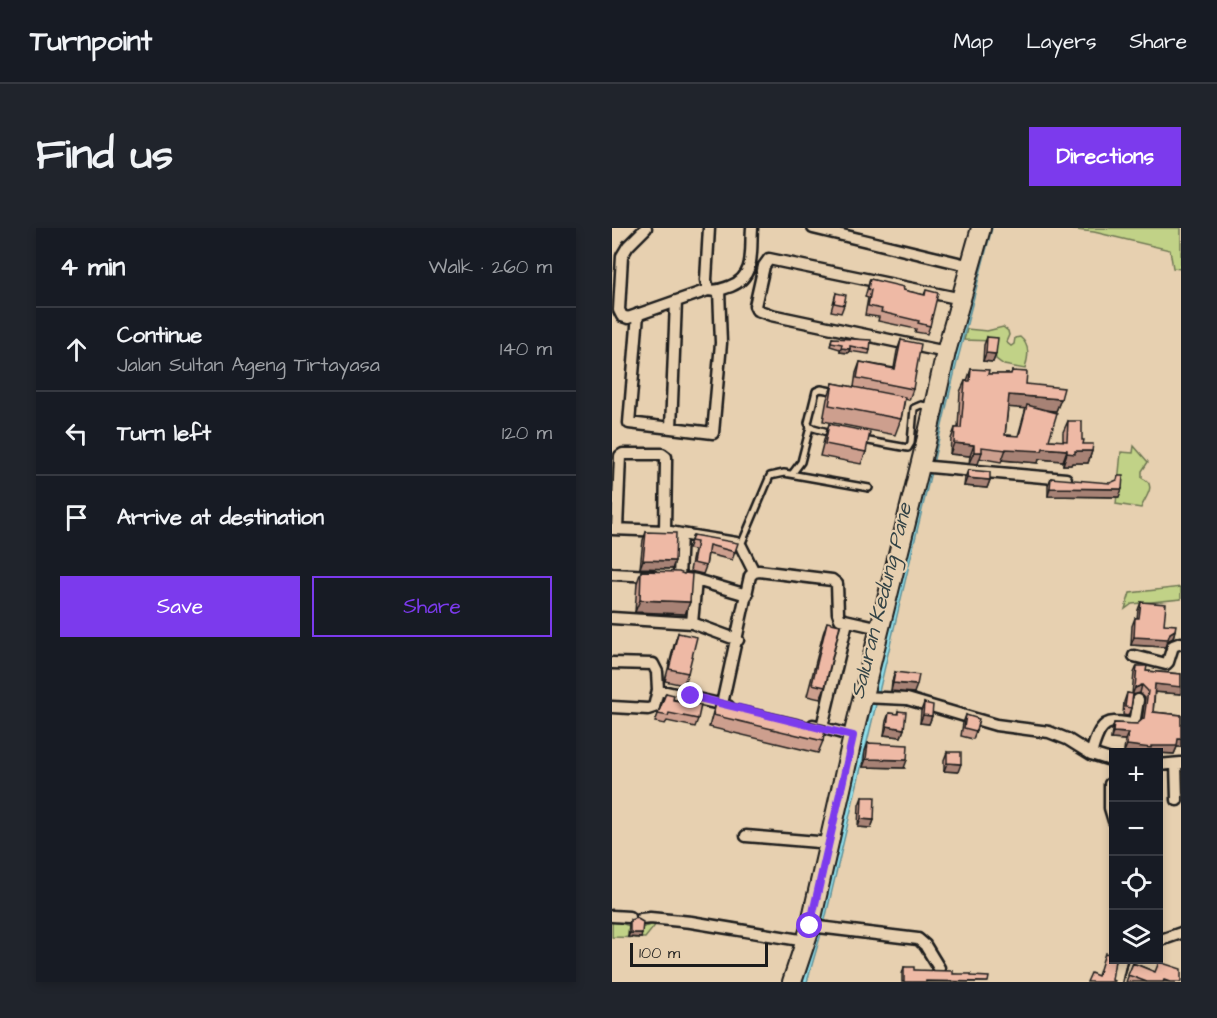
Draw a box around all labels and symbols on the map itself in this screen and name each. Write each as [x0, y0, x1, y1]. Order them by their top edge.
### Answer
water label: Saluran Kedung Pane [843, 499, 921, 702]
route end [677, 682, 703, 708]
route start [796, 912, 822, 938]
scale bar [630, 940, 768, 968]

